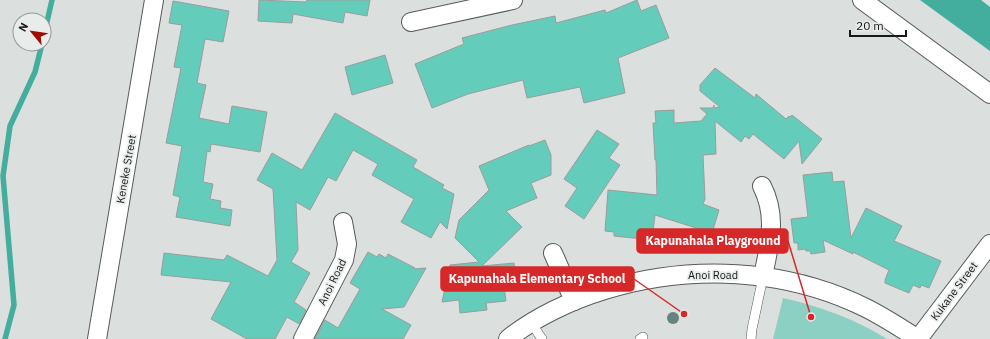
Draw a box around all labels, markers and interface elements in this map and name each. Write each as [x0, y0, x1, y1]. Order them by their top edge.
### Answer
north arrow [12, 12, 52, 52]
scale bar [850, 12, 906, 38]
text: 20 m [856, 18, 884, 33]
text: N [15, 20, 31, 34]
street label: Keneke Street [113, 133, 139, 204]
callout: Kapunahala Playground [637, 229, 788, 253]
text: Kapunahala Playground [646, 233, 780, 248]
street label: Anoi Road [315, 256, 349, 308]
street label: Kukane Street [927, 259, 981, 323]
callout: Kapunahala Elementary School [441, 267, 634, 291]
street label: Anoi Road [688, 268, 738, 282]
text: Kapunahala Elementary School [449, 271, 626, 286]

